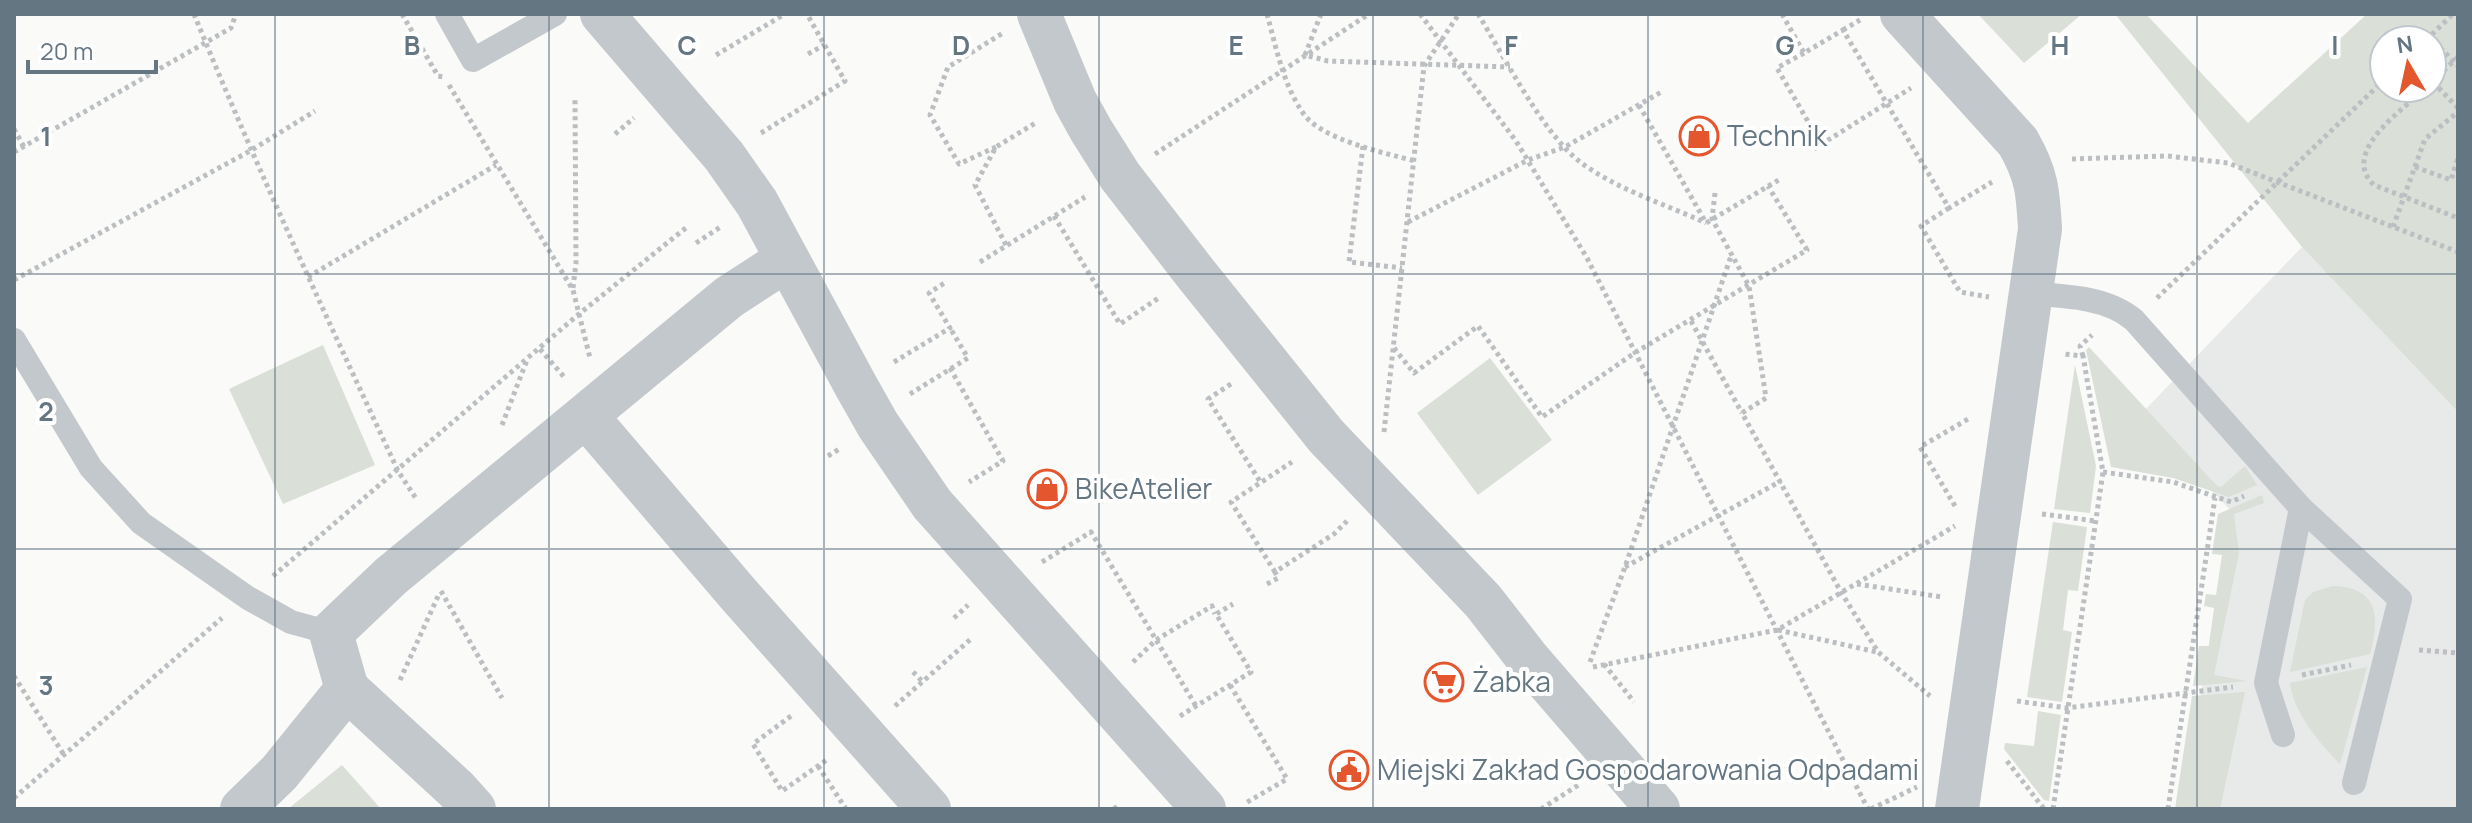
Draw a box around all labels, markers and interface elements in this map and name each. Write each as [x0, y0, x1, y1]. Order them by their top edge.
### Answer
scale bar [28, 24, 156, 74]
north arrow [2368, 24, 2448, 104]
text: B [404, 27, 420, 63]
text: C [677, 27, 697, 63]
text: D [952, 27, 970, 63]
text: E [1228, 27, 1244, 63]
text: F [1504, 27, 1518, 63]
text: G [1775, 27, 1795, 63]
text: H [2051, 27, 2069, 63]
text: I [2331, 27, 2339, 63]
text: N [2395, 28, 2415, 60]
text: 20 m [40, 34, 93, 67]
shop icon: Technik [1678, 115, 1720, 157]
place label: Technik [1727, 116, 1828, 154]
text: 1 [40, 118, 52, 154]
text: 2 [38, 393, 54, 429]
shop icon: BikeAtelier [1026, 468, 1068, 510]
place label: BikeAtelier [1075, 469, 1212, 507]
supermarket icon: Żabka [1423, 661, 1465, 703]
place label: Żabka [1472, 662, 1551, 700]
text: 3 [38, 667, 54, 703]
public building icon: Miejski Zakład Gospodarowania Odpadami [1328, 749, 1370, 791]
place label: Miejski Zakład Gospodarowania Odpadami [1377, 750, 1919, 788]

